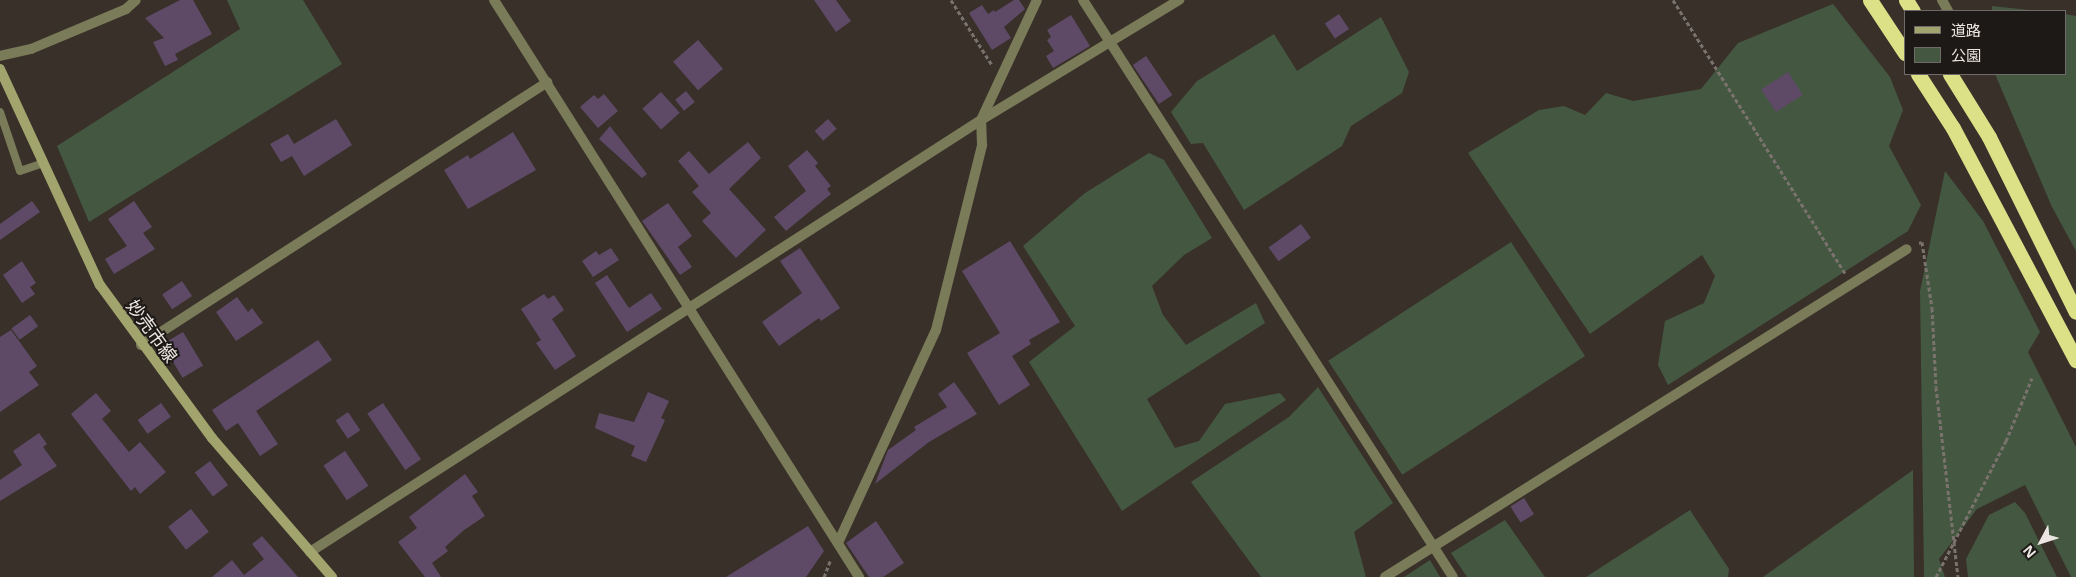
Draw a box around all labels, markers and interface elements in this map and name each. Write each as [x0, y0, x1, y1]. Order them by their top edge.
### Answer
legend [1904, 10, 2066, 75]
text: 道路 [1951, 20, 1981, 40]
text: 公園 [1951, 45, 1981, 65]
street label: 妙売市線 [122, 296, 182, 366]
north arrow [2016, 517, 2066, 567]
text: N [2018, 541, 2040, 562]

